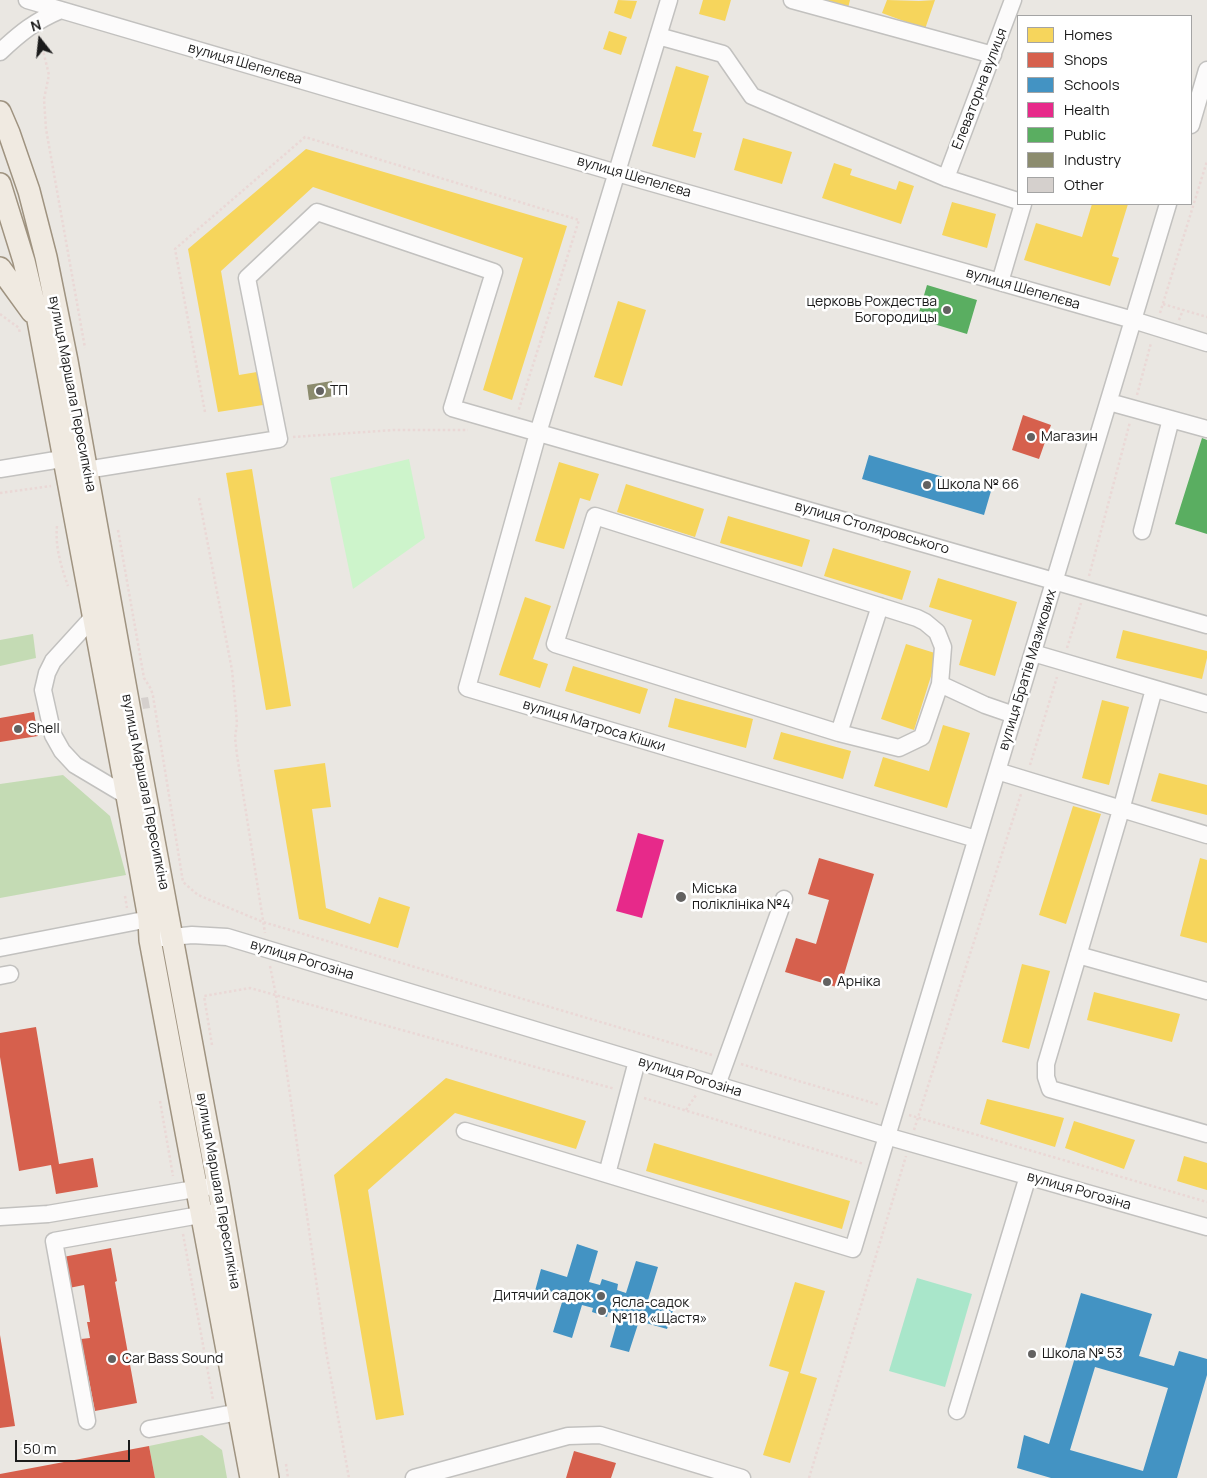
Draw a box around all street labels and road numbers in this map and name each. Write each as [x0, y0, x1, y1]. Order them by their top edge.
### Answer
street label: Елеваторна вулиця [949, 26, 1011, 152]
street label: вулиця Шепелєва [186, 40, 304, 88]
street label: вулиця Шепелєва [575, 153, 693, 201]
street label: вулиця Шепелєва [964, 265, 1082, 313]
street label: вулиця Маршала Пересипкіна [45, 295, 99, 493]
street label: вулиця Столяровського [793, 498, 951, 558]
street label: вулиця Братів Мазикових [995, 587, 1061, 753]
street label: вулиця Маршала Пересипкіна [118, 693, 172, 891]
street label: вулиця Матроса Кішки [521, 696, 667, 756]
street label: вулиця Рогозіна [248, 936, 356, 984]
street label: вулиця Рогозіна [636, 1053, 744, 1101]
street label: вулиця Маршала Пересипкіна [192, 1092, 244, 1290]
street label: вулиця Рогозіна [1025, 1168, 1133, 1214]

